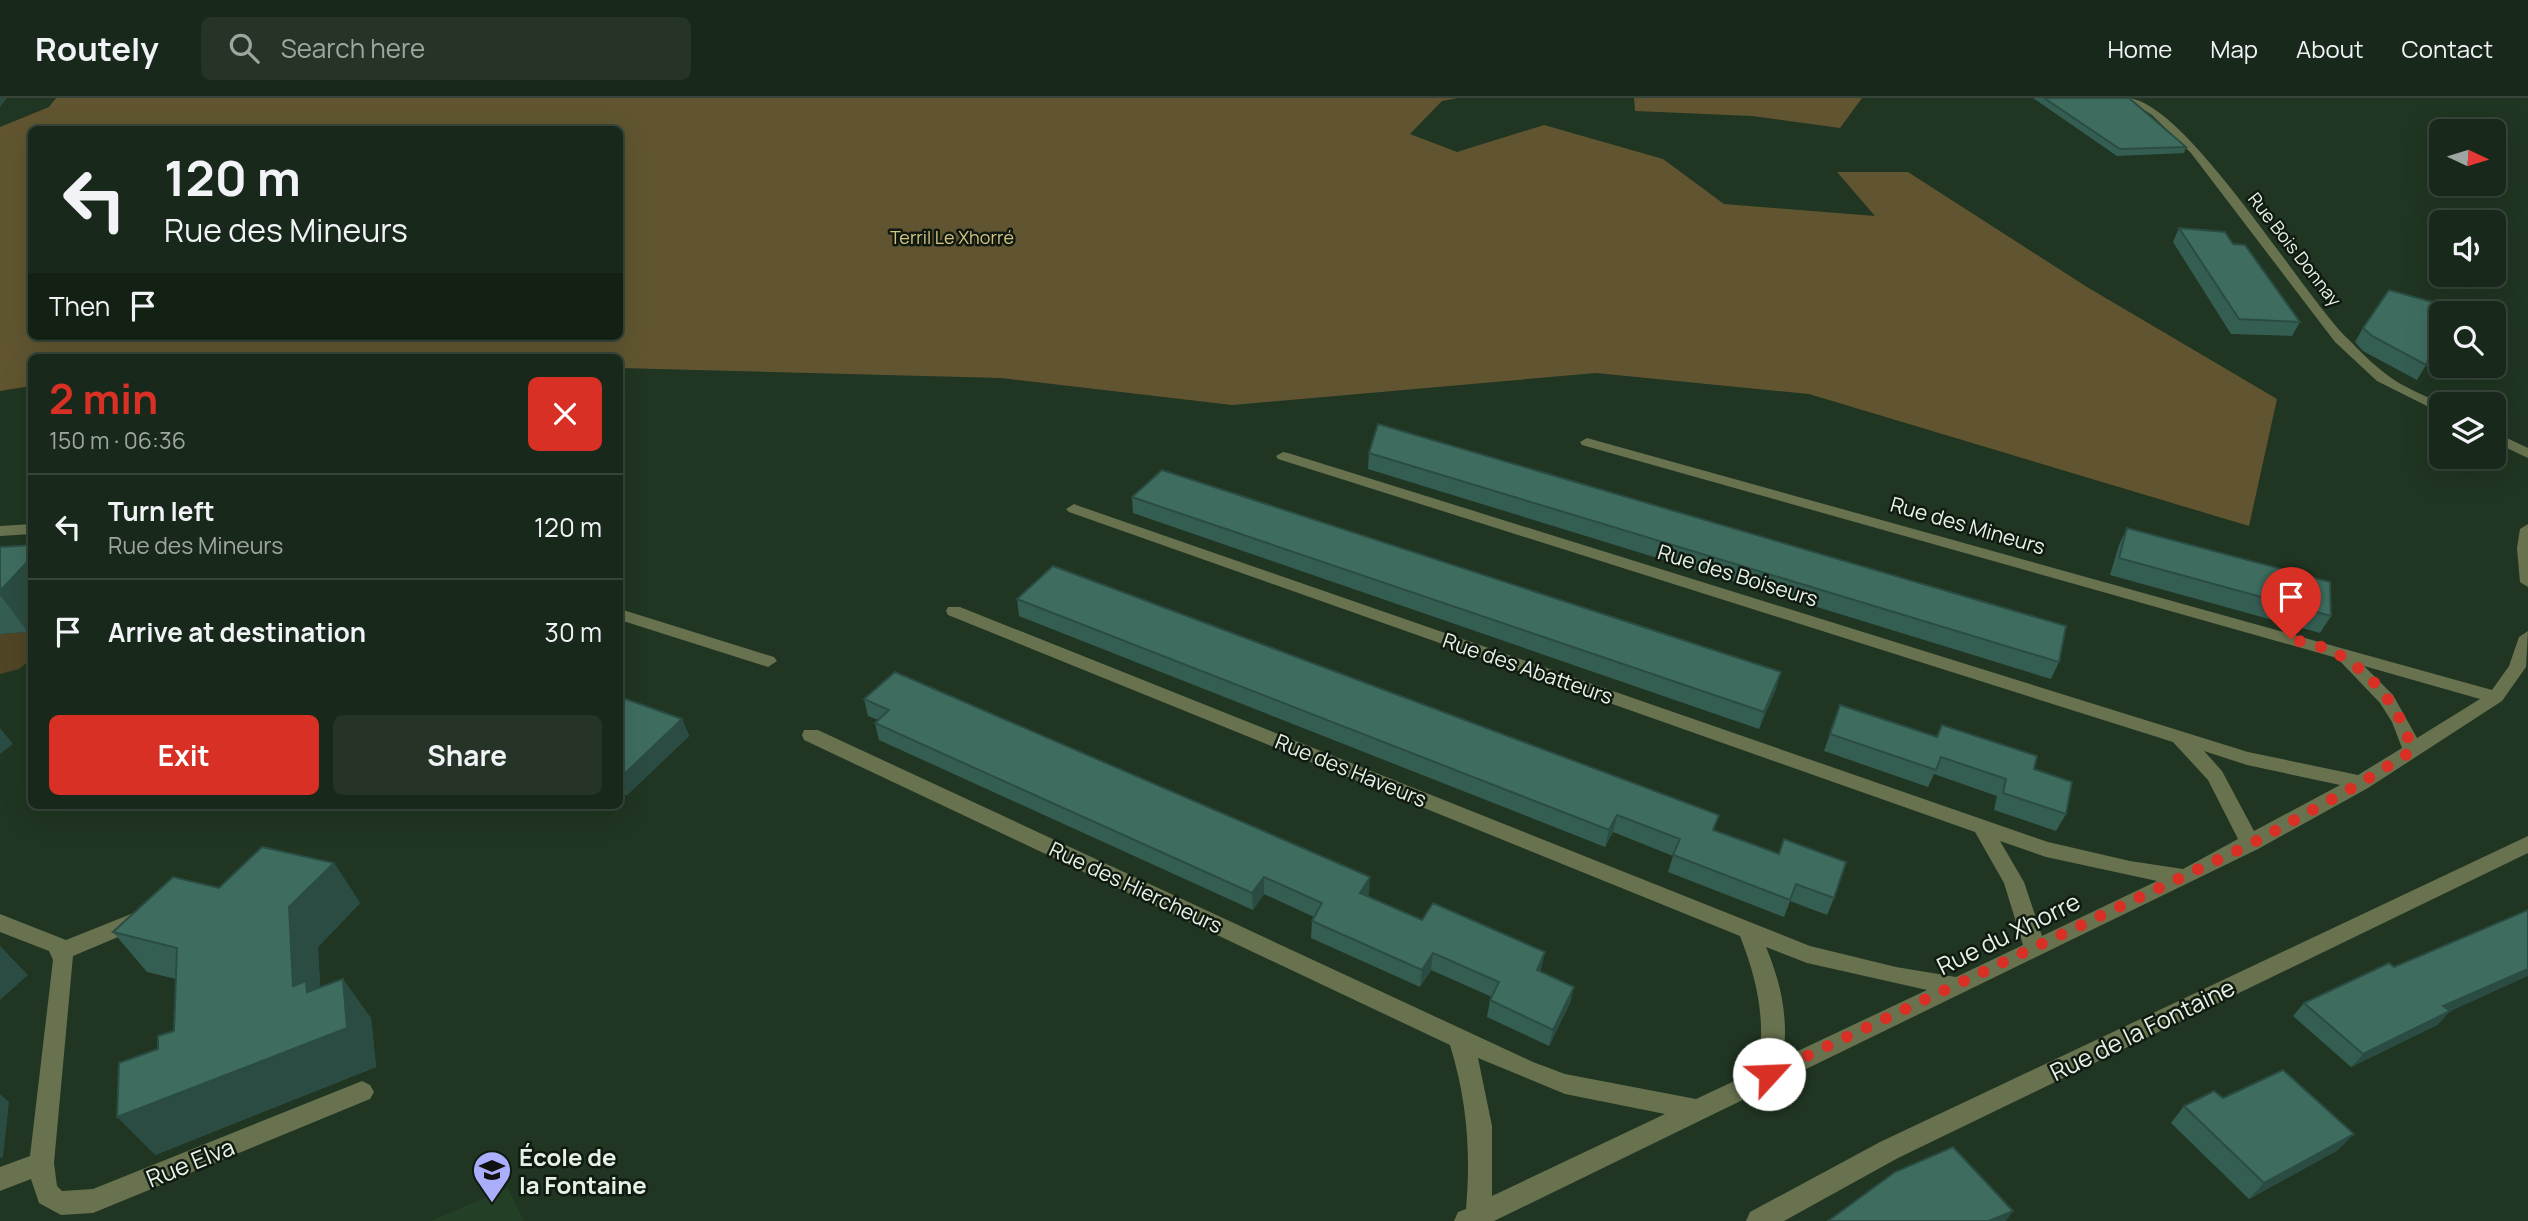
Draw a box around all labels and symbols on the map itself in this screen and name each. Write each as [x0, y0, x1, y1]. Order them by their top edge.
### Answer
north arrow [2429, 119, 2506, 196]
street label: Rue Bois Donnay [2243, 187, 2347, 311]
park label: Terril Le Xhorré [890, 225, 1014, 249]
street label: Rue des Mineurs [1887, 489, 2049, 561]
street label: Rue des Boiseurs [1654, 537, 1822, 613]
pin [2261, 567, 2321, 639]
street label: Rue des Abatteurs [1439, 626, 1617, 710]
street label: Rue des Haveurs [1271, 727, 1431, 813]
street label: Rue des Hiercheurs [1045, 835, 1227, 939]
street label: Rue du Xhorre [1931, 884, 2085, 982]
street label: Rue de la Fontaine [2044, 970, 2240, 1088]
position arrow [1732, 1037, 1806, 1111]
street label: Rue Elva [141, 1129, 239, 1195]
place label: École de la Fontaine [519, 1140, 647, 1201]
school or university icon: École de la Fontaine [471, 1149, 513, 1204]

